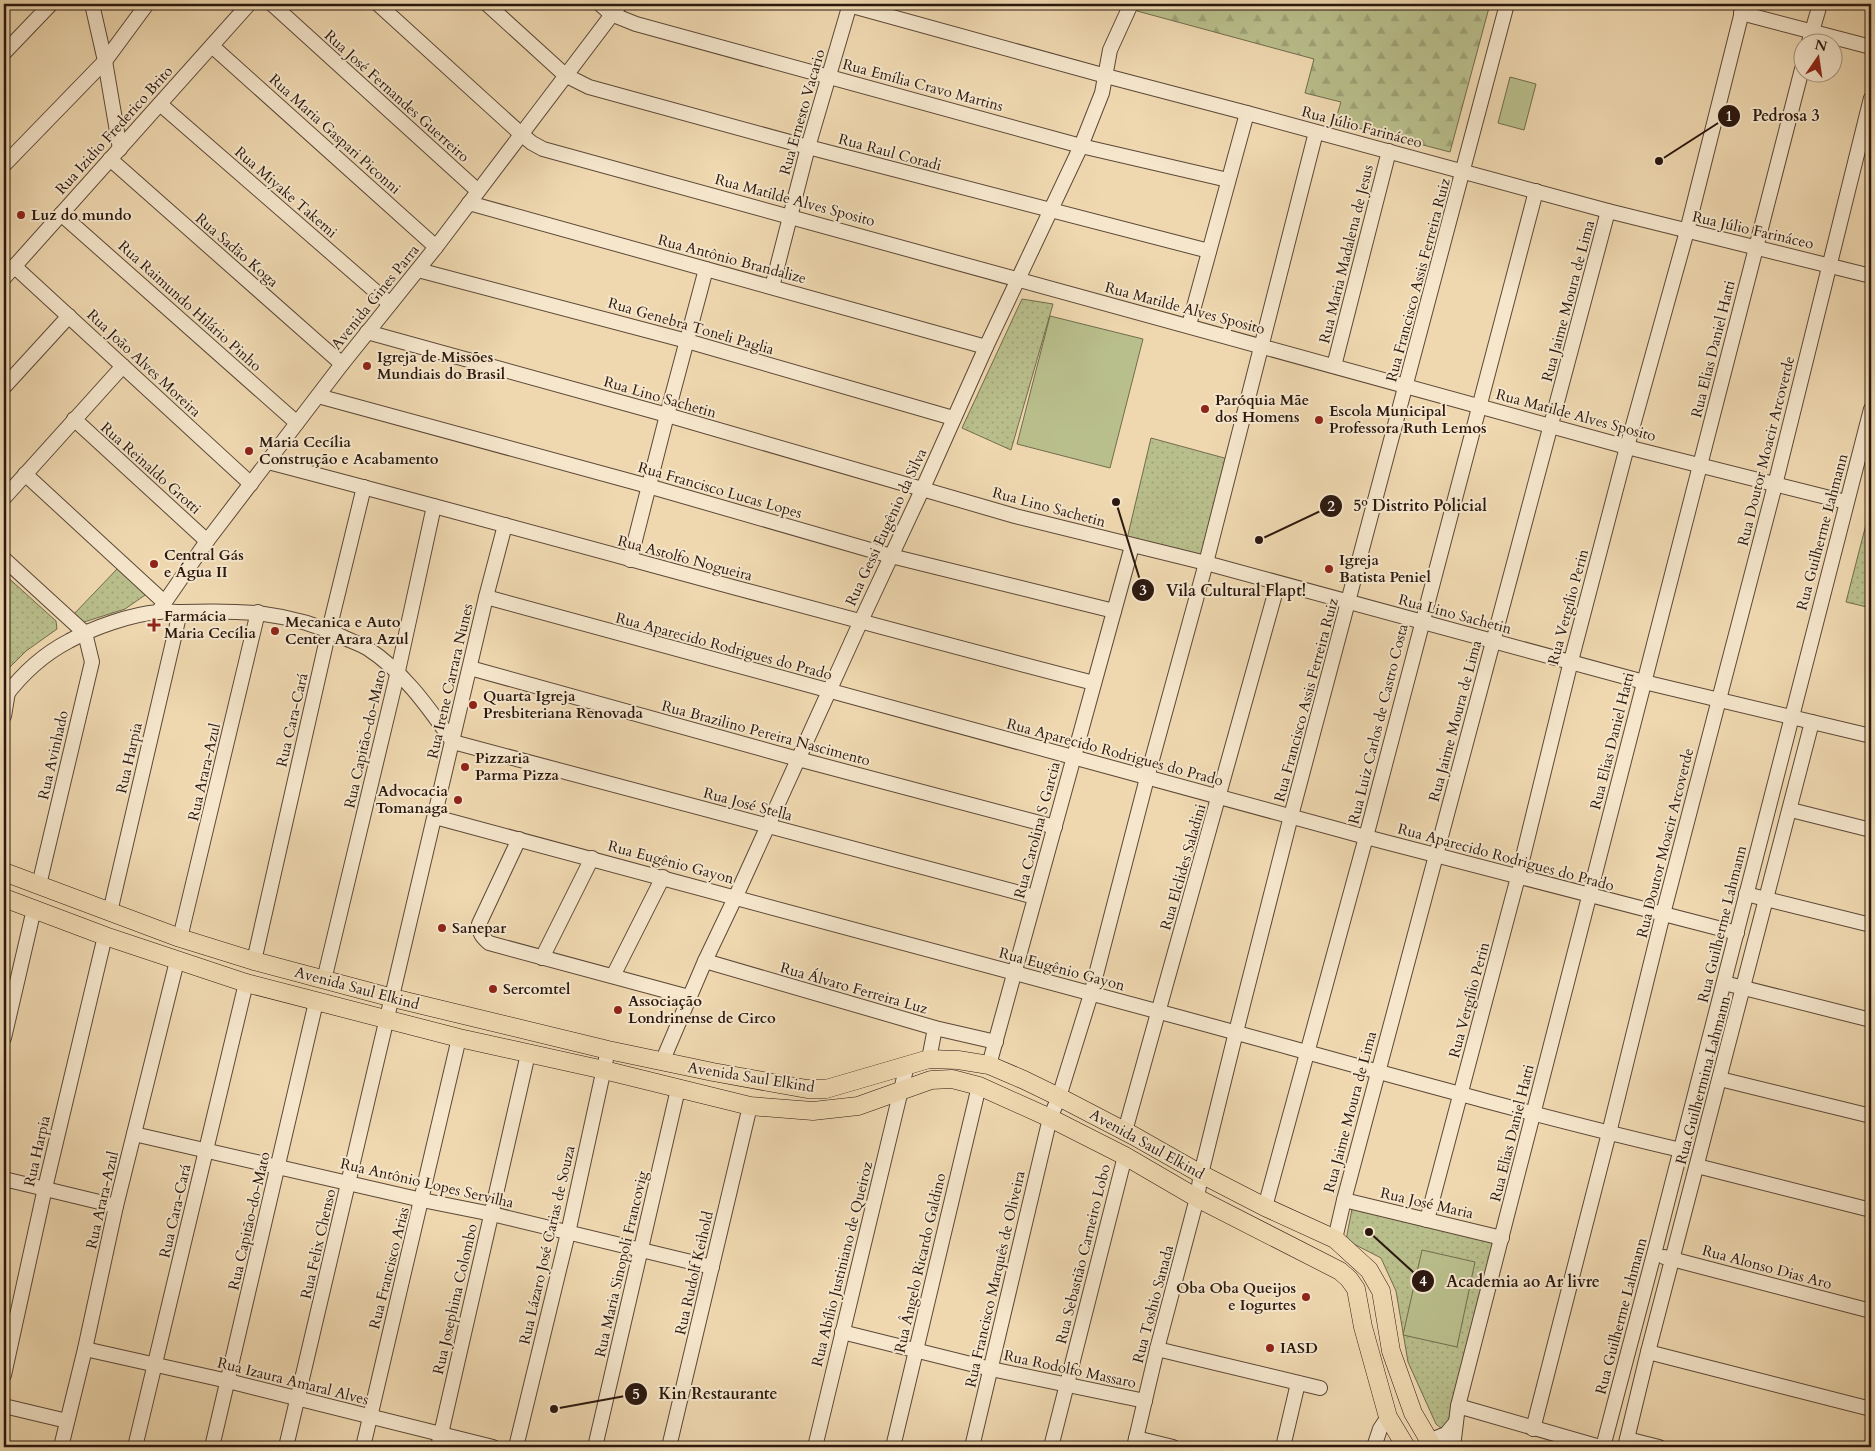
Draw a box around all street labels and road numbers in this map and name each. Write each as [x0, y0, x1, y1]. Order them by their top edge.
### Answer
street label: Rua José Fernandes Guerreiro [320, 25, 474, 167]
street label: Rua Ernesto Vacario [775, 47, 829, 177]
street label: Rua Emília Cravo Martins [840, 54, 1006, 116]
street label: Rua Izidio Frederico Brito [51, 61, 177, 199]
street label: Rua Maria Gaspari Piconni [265, 69, 405, 199]
street label: Rua Júlio Farináceo [1299, 101, 1425, 153]
street label: Rua Raul Coradi [836, 129, 944, 175]
street label: Rua Miyake Takemi [230, 142, 342, 242]
street label: Rua Maria Madalena de Jesus [1314, 162, 1378, 346]
street label: Rua Matilde Alves Sposito [713, 169, 877, 231]
street label: Rua Francisco Assis Ferreira Ruiz [1381, 176, 1455, 384]
street label: Rua Júlio Farináceo [1690, 206, 1816, 254]
street label: Rua Sadão Koga [191, 208, 283, 292]
street label: Rua Jaime Moura de Lima [1537, 218, 1599, 384]
street label: Rua Antônio Brandalize [656, 230, 809, 288]
street label: Rua Raimundo Hilário Pinho [114, 236, 266, 376]
street label: Avenida Gines Parra [326, 240, 424, 354]
street label: Rua Matilde Alves Sposito [1103, 277, 1267, 339]
street label: Rua Elias Daniel Hatti [1686, 278, 1740, 420]
street label: Rua Genebra Toneli Paglia [606, 293, 777, 359]
street label: Rua João Alves Moreira [82, 305, 206, 422]
street label: Rua Doutor Moacir Arcoverde [1733, 354, 1799, 548]
street label: Rua Lino Sachetin [601, 371, 719, 423]
street label: Rua Matilde Alves Sposito [1494, 384, 1658, 446]
street label: Rua Reinaldo Grotti [97, 418, 205, 518]
street label: Rua Gessi Eugênio da Silva [841, 444, 932, 609]
street label: Rua Guilherme Lahmann [1791, 451, 1853, 613]
street label: Rua Francisco Lucas Lopes [636, 457, 804, 523]
street label: Rua Lino Sachetin [990, 482, 1108, 532]
street label: Rua Astolfo Nogueira [615, 530, 755, 586]
street label: Rua Vergílio Perin [1543, 546, 1593, 667]
street label: Rua Lino Sachetin [1396, 589, 1514, 639]
street label: Rua Francisco Assis Ferreira Ruiz [1269, 596, 1343, 804]
street label: Rua Irene Carrara Nunes [422, 601, 478, 761]
street label: Rua Aparecido Rodrigues do Prado [613, 607, 835, 685]
street label: Rua Luiz Carlos de Castro Costa [1343, 621, 1413, 826]
street label: Rua Jaime Moura de Lima [1424, 638, 1486, 804]
street label: Rua Capitão-do-Mato [339, 668, 391, 810]
street label: Rua Elias Daniel Hatti [1585, 670, 1639, 812]
street label: Rua Cara-Cará [271, 671, 313, 769]
street label: Rua Brazilino Pereira Nascimento [659, 695, 873, 771]
street label: Rua Avinhado [33, 708, 73, 802]
street label: Rua Aparecido Rodrigues do Prado [1004, 713, 1226, 791]
street label: Rua Harpia [111, 720, 147, 795]
street label: Rua Arara-Azul [183, 721, 225, 823]
street label: Rua Doutor Moacir Arcoverde [1632, 746, 1698, 940]
street label: Rua Carolina S Garcia [1009, 759, 1065, 901]
street label: Rua José Stella [701, 783, 795, 826]
street label: Rua Elclides Saladini [1155, 802, 1211, 932]
street label: Rua Aparecido Rodrigues do Prado [1395, 818, 1617, 896]
street label: Rua Eugênio Gayon [606, 836, 737, 889]
street label: Rua Guilherme Lahmann [1693, 843, 1751, 1005]
street label: Rua Vergílio Perin [1444, 939, 1494, 1060]
street label: Rua Eugênio Gayon [997, 943, 1128, 996]
street label: Rua Álvaro Ferreira Luz [778, 957, 930, 1019]
street label: Avenida Saul Elkind [292, 962, 422, 1014]
street label: Rua Guilhermina Lahmann [1671, 993, 1735, 1167]
street label: Rua Jaime Moura de Lima [1319, 1029, 1381, 1195]
street label: Avenida Saul Elkind [686, 1057, 816, 1097]
street label: Rua Elias Daniel Hatti [1485, 1062, 1539, 1204]
street label: Avenida Saul Elkind [1086, 1104, 1208, 1184]
street label: Rua Harpia [19, 1113, 55, 1188]
street label: Rua Lázaro José Carias de Souza [514, 1143, 580, 1346]
street label: Rua Arara-Azul [81, 1149, 123, 1251]
street label: Rua Capitão-do-Mato [223, 1150, 275, 1292]
street label: Rua Antônio Lopes Servilha [338, 1153, 516, 1213]
street label: Rua Abílio Justiniano de Queiroz [807, 1159, 877, 1369]
street label: Rua Cara-Cará [154, 1162, 196, 1260]
street label: Rua Sebastião Carneiro Lobo [1051, 1162, 1115, 1346]
street label: Rua Maria Sinopoli Francovig [590, 1168, 652, 1359]
street label: Rua Francisco Marquês de Oliveira [960, 1168, 1030, 1389]
street label: Rua Ângelo Ricardo Galdino [889, 1171, 950, 1355]
street label: Rua José Maria [1378, 1183, 1476, 1224]
street label: Rua Felix Chenso [296, 1187, 340, 1301]
street label: Rua Francisco Arias [364, 1205, 414, 1331]
street label: Rua Rudolf Keihold [670, 1209, 718, 1337]
street label: Rua Josephina Colombo [428, 1222, 482, 1376]
street label: Rua Guilherme Lahmann [1590, 1235, 1652, 1397]
street label: Rua Alonso Dias Aro [1700, 1240, 1834, 1294]
street label: Rua Toshio Sanada [1128, 1242, 1178, 1365]
street label: Rua Rodolfo Massaro [1002, 1345, 1138, 1393]
street label: Rua Izaura Amaral Alves [215, 1353, 371, 1409]

